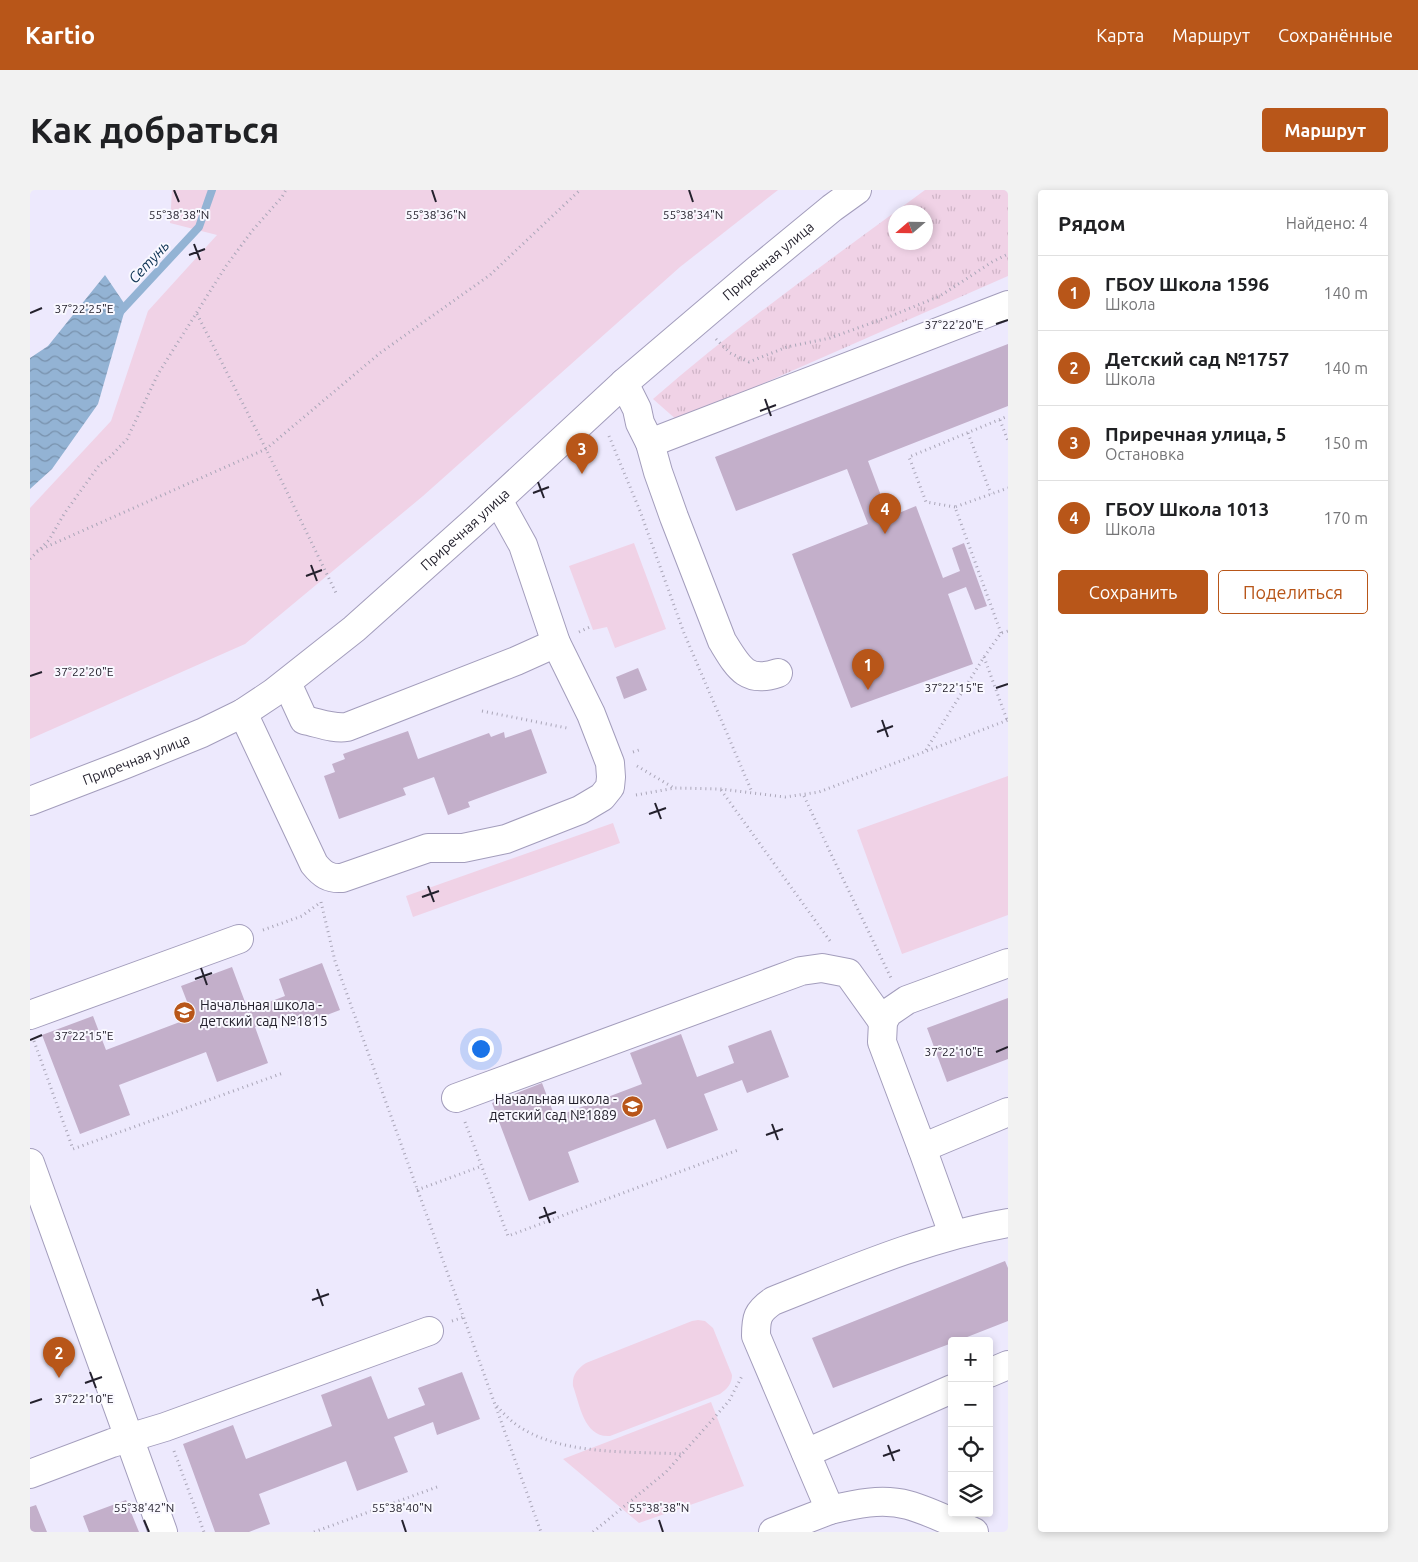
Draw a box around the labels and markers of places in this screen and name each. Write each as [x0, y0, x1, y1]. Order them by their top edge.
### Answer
pin: 3 [566, 433, 598, 474]
pin: 4 [869, 493, 901, 534]
pin: 1 [852, 649, 884, 690]
place label: Начальная школа - детский сад №1815 [200, 997, 328, 1029]
school or university icon: Начальная школа - детский сад №1815 [172, 1001, 196, 1025]
place label: Начальная школа - детский сад №1889 [489, 1091, 617, 1123]
school or university icon: Начальная школа - детский сад №1889 [621, 1095, 645, 1119]
pin: 2 [43, 1337, 75, 1378]

